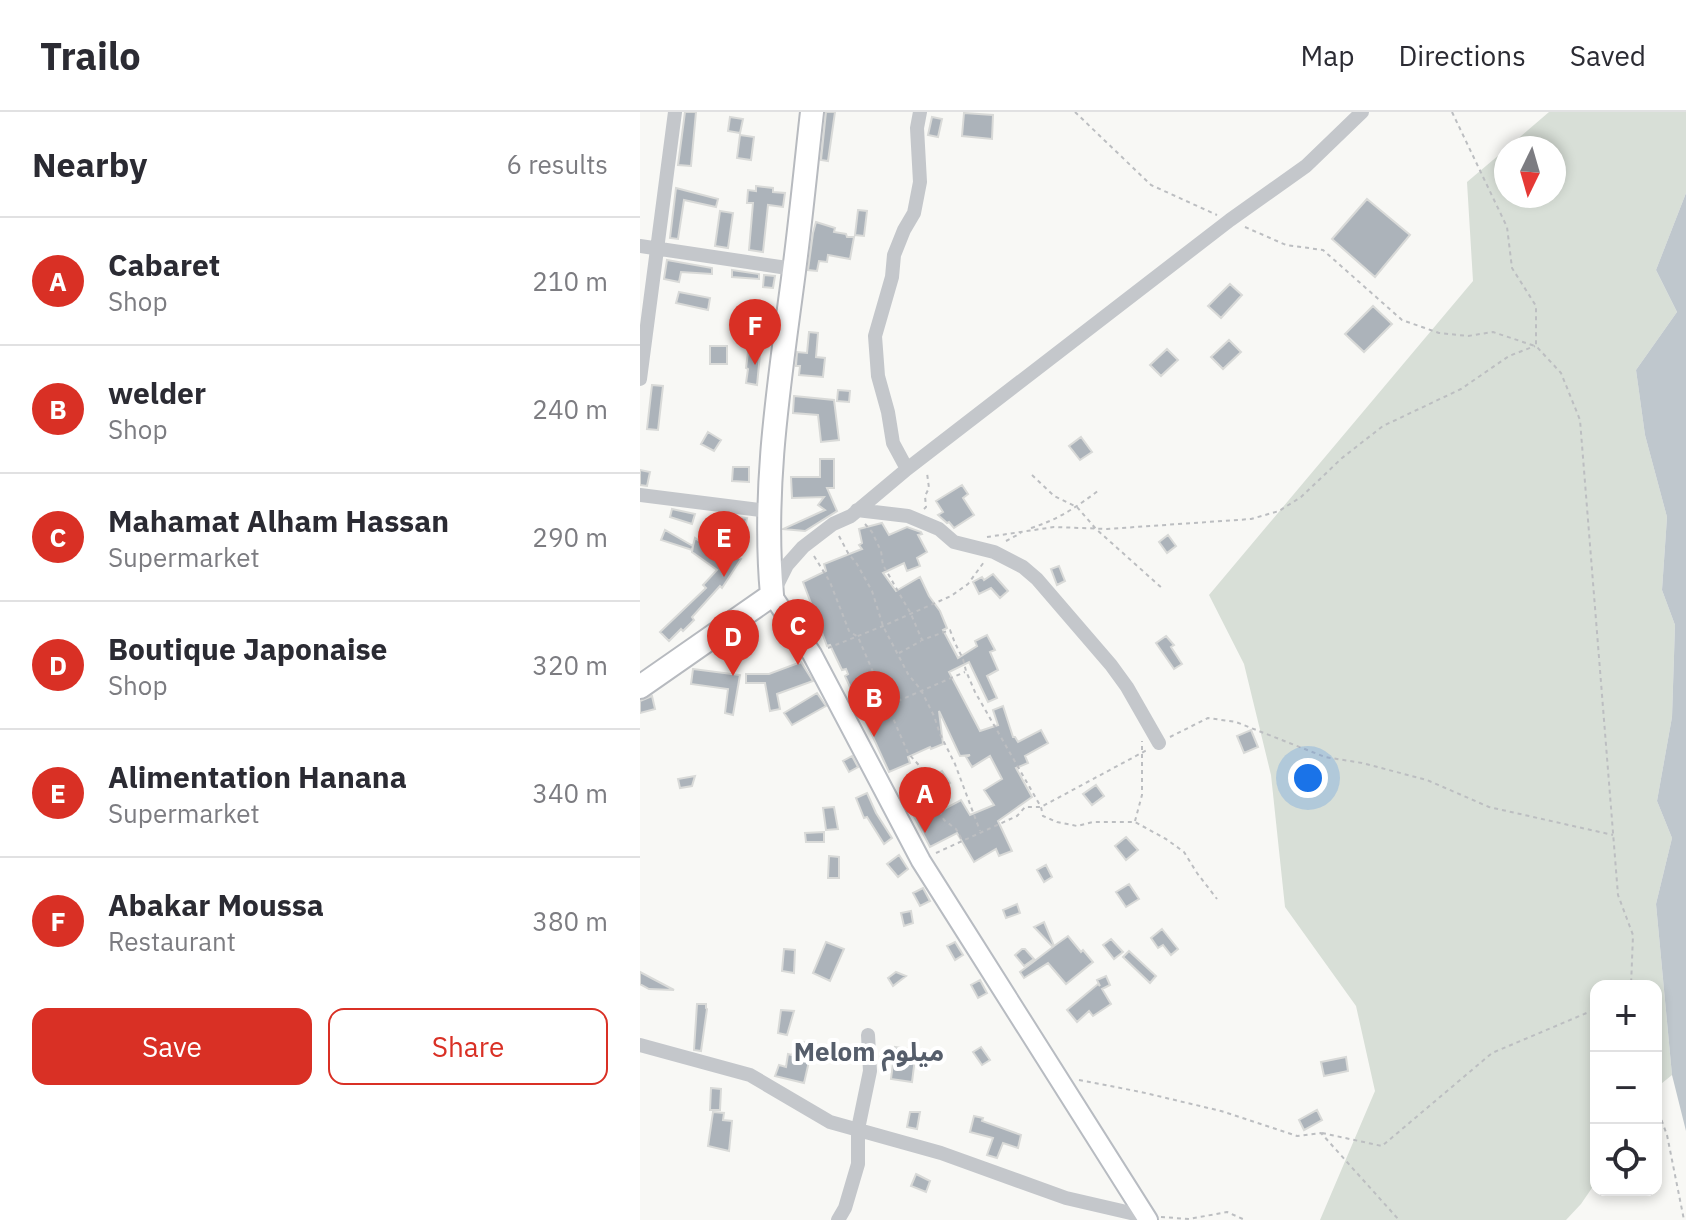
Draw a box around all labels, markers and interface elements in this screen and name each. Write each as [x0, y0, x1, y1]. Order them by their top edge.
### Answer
text: Trailo [40, 31, 141, 80]
text: Map [1300, 37, 1354, 74]
text: Directions [1398, 37, 1526, 74]
text: Saved [1570, 37, 1646, 74]
north arrow [1494, 136, 1566, 208]
text: Nearby [32, 142, 147, 186]
text: 6 results [506, 147, 608, 181]
text: Cabaret [108, 245, 220, 284]
text: A [49, 264, 67, 298]
text: 210 m [532, 264, 608, 298]
text: Shop [108, 284, 168, 318]
pin: F [729, 299, 781, 365]
text: welder [108, 373, 206, 412]
text: B [49, 392, 67, 426]
text: 240 m [532, 392, 608, 426]
text: Shop [108, 412, 168, 446]
text: Mahamat Alham Hassan [108, 501, 449, 540]
pin: E [698, 511, 750, 577]
text: C [50, 520, 66, 554]
text: 290 m [532, 520, 608, 554]
text: Supermarket [108, 540, 260, 574]
pin: C [772, 599, 824, 665]
pin: D [707, 610, 759, 676]
text: Boutique Japonaise [108, 629, 387, 668]
text: D [49, 648, 67, 682]
text: 320 m [532, 648, 608, 682]
text: Shop [108, 668, 168, 702]
pin: B [848, 671, 900, 737]
text: Alimentation Hanana [108, 757, 407, 796]
your location [1288, 758, 1328, 798]
pin: A [899, 767, 951, 833]
text: E [50, 776, 66, 810]
text: 340 m [532, 776, 608, 810]
text: Supermarket [108, 796, 260, 830]
text: Abakar Moussa [108, 885, 324, 924]
text: F [50, 904, 66, 938]
text: 380 m [532, 904, 608, 938]
text: Restaurant [108, 924, 236, 958]
map controls [1590, 980, 1662, 1196]
button: + [1590, 980, 1662, 1052]
button: Save [32, 1008, 312, 1085]
button: Share [328, 1008, 608, 1085]
district label: Melom ميلوم [794, 1034, 944, 1072]
button: − [1590, 1052, 1662, 1124]
button: locate [1590, 1124, 1662, 1196]

